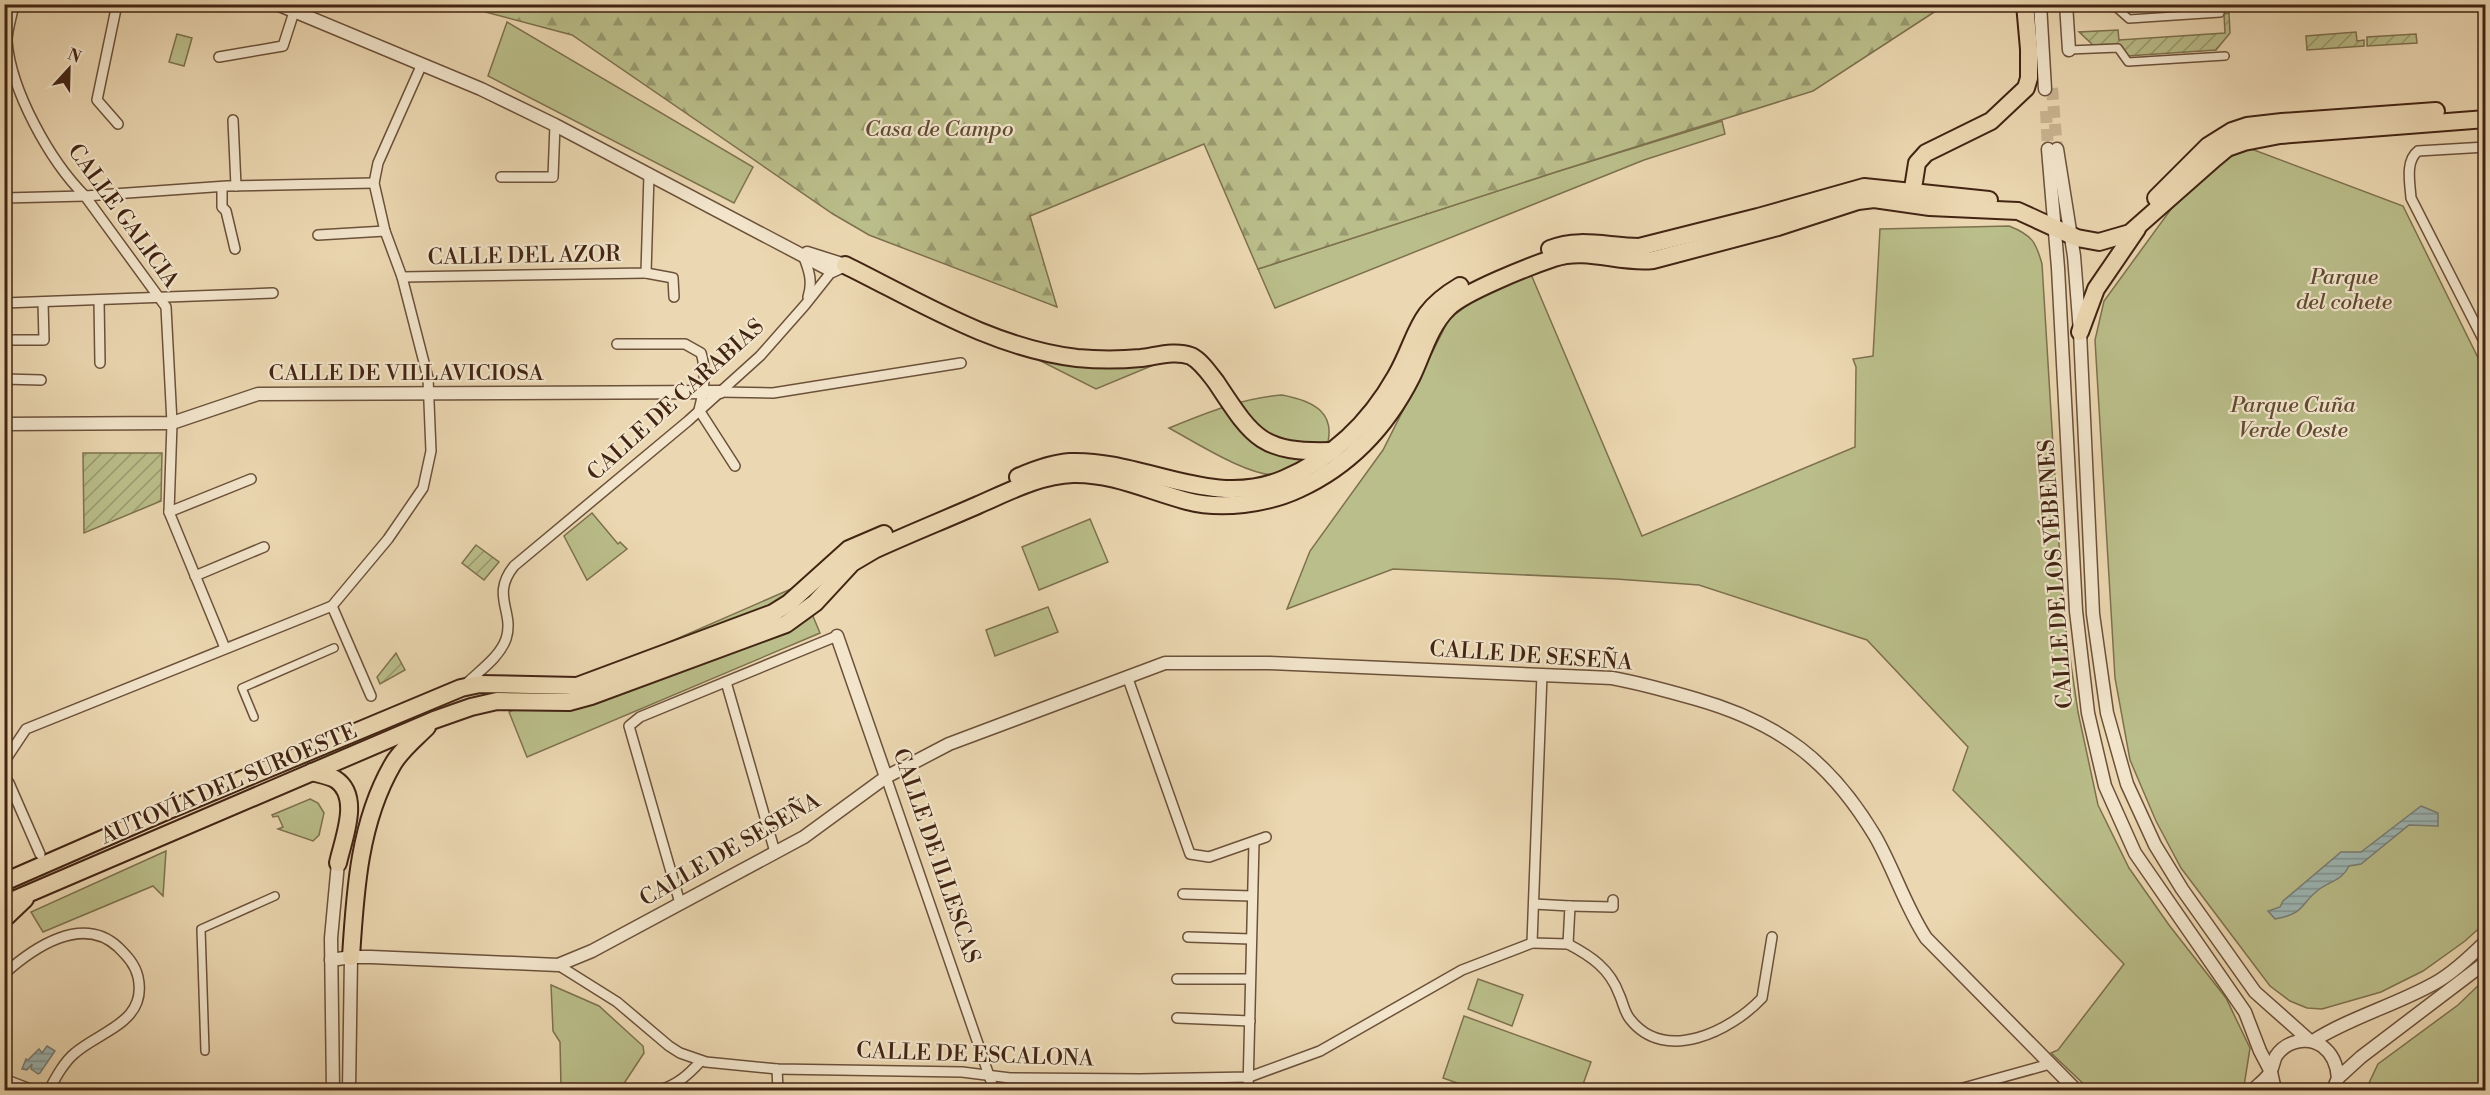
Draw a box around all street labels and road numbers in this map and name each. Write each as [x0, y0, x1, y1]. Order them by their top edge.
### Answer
street label: CALLE GALICIA [62, 139, 185, 294]
street label: CALLE DEL AZOR [427, 241, 621, 271]
street label: CALLE DE CARABIAS [582, 313, 770, 487]
street label: CALLE DE VILLAVICIOSA [268, 360, 544, 387]
street label: CALLE DE LOS YÉBENES [2032, 438, 2079, 710]
street label: CALLE DE SESEÑA [1428, 634, 1635, 677]
street label: AUTOVÍA DEL SUROESTE [95, 717, 361, 851]
street label: CALLE DE ILLESCAS [887, 745, 985, 967]
street label: CALLE DE SESEÑA [635, 786, 826, 913]
street label: CALLE DE ESCALONA [856, 1037, 1095, 1073]

